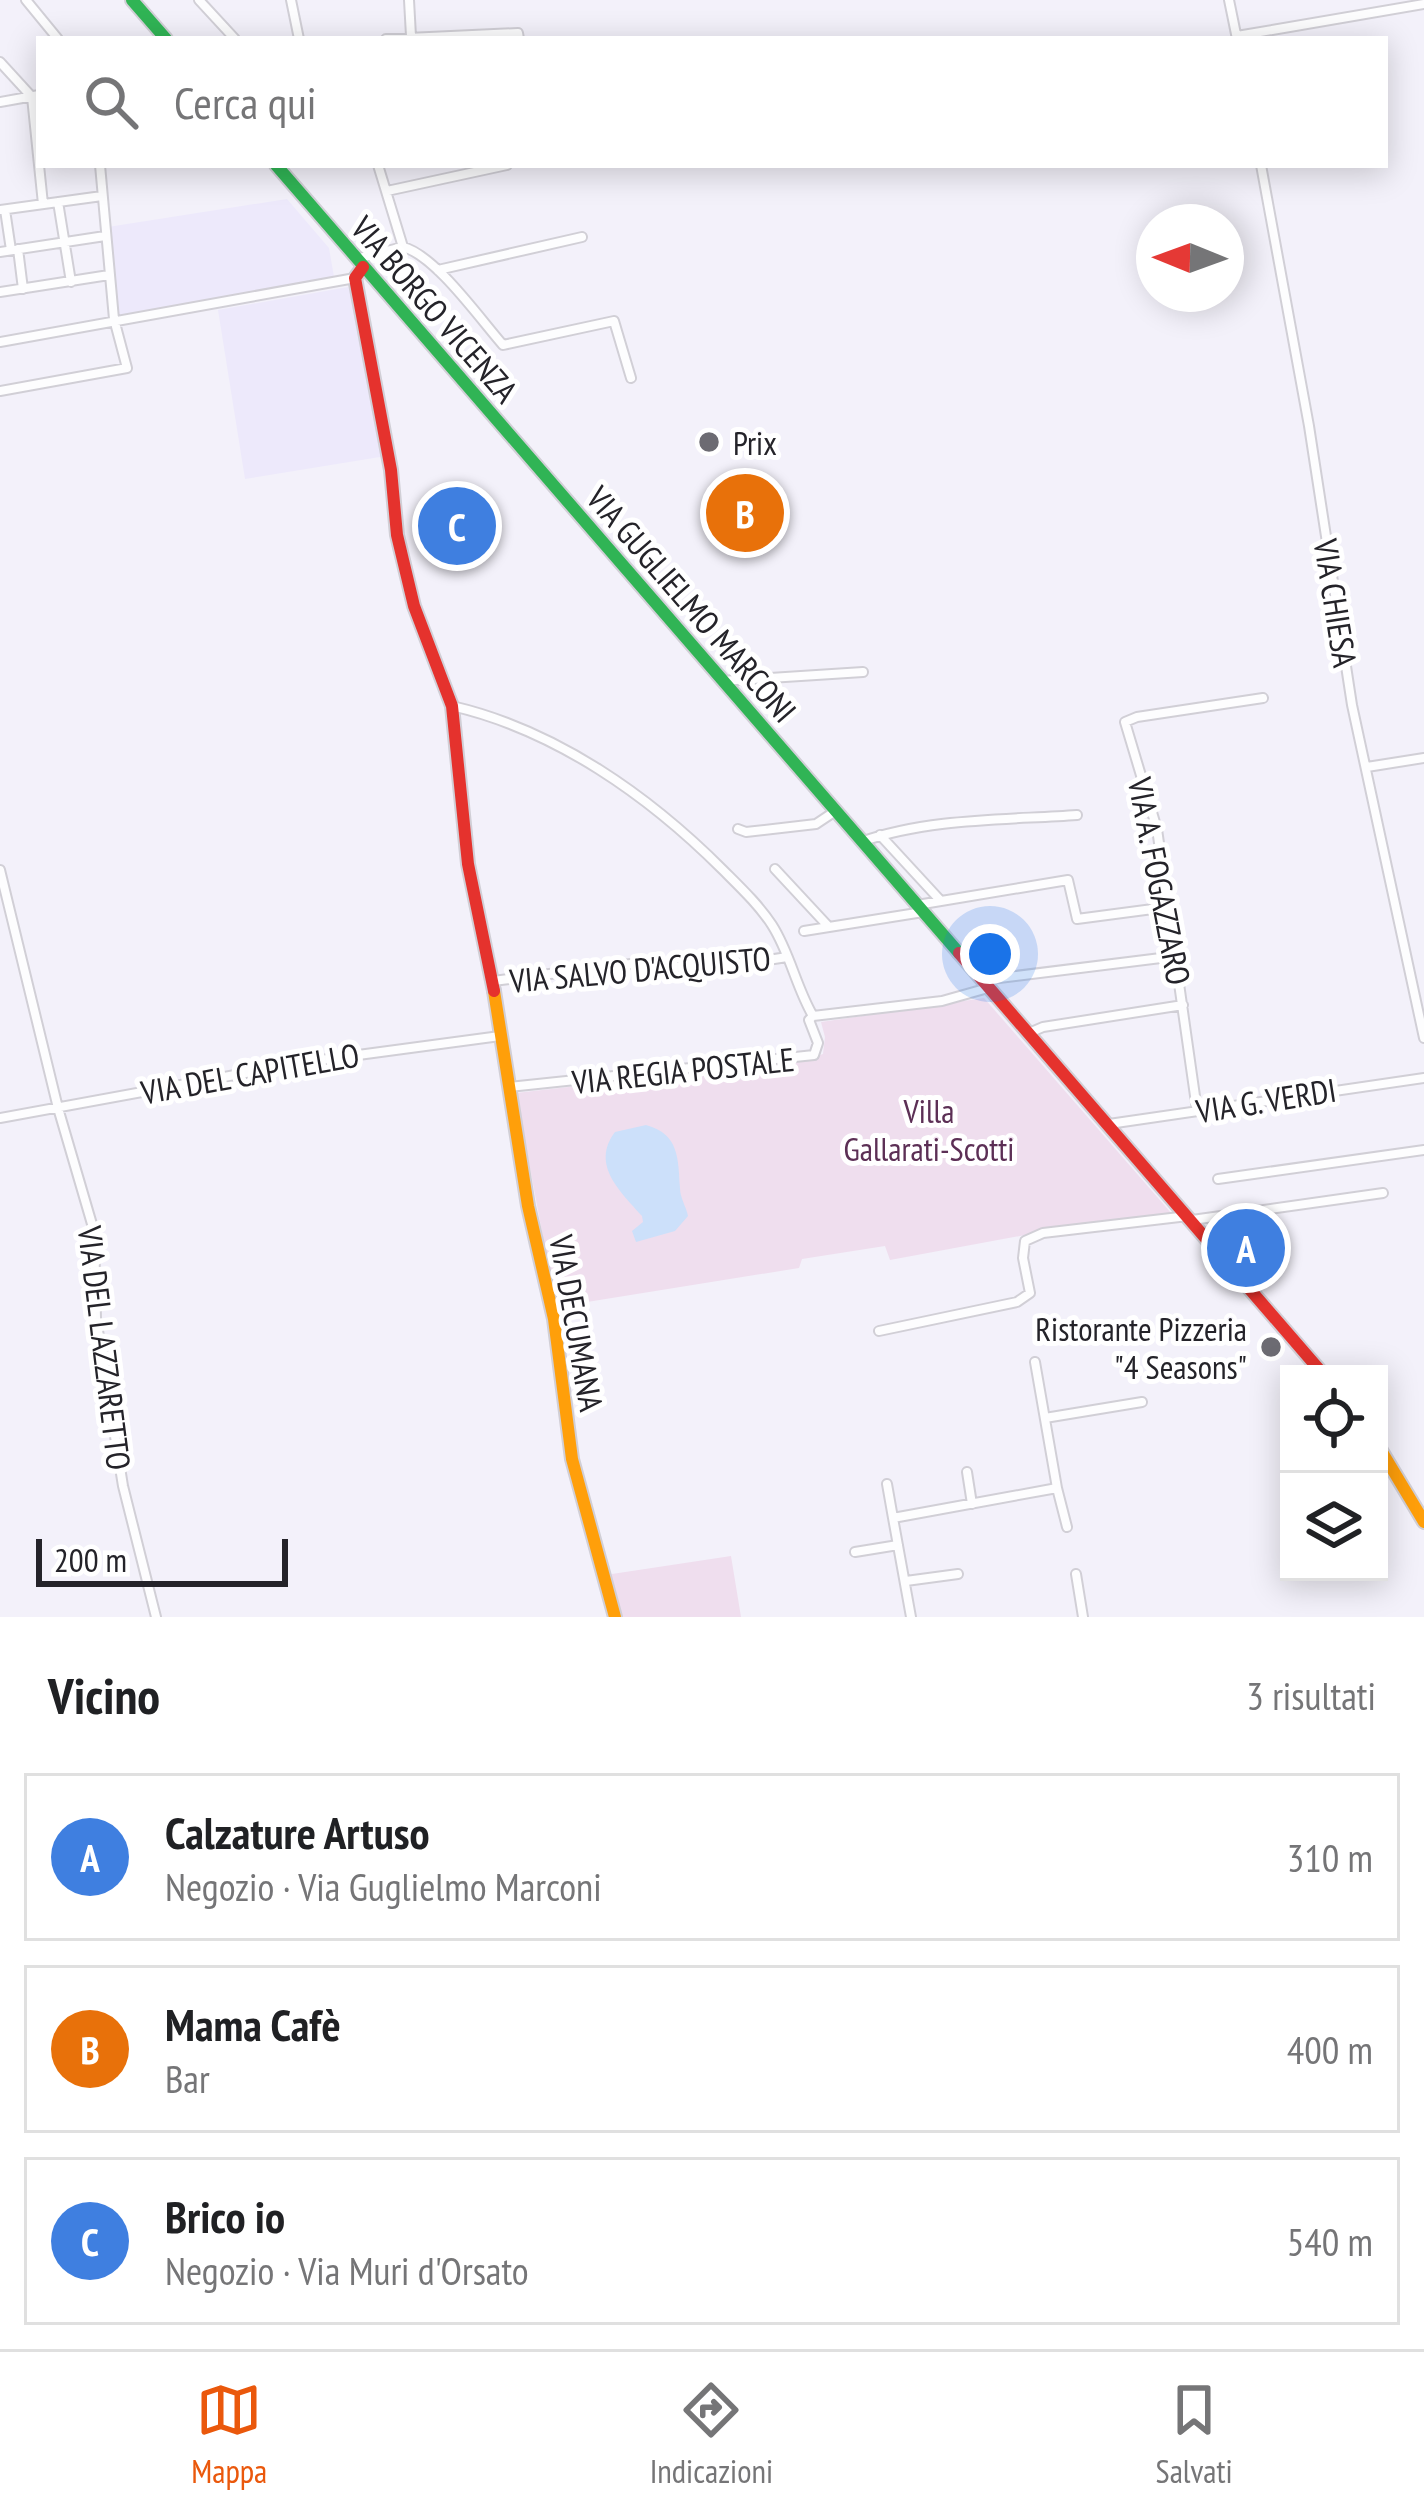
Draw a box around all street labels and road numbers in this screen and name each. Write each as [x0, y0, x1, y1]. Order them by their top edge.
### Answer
street label: VIA BORGO VICENZA [342, 206, 528, 411]
street label: VIA GUGLIELMO MARCONI [577, 476, 806, 731]
street label: VIA CHIESA [1305, 535, 1367, 670]
street label: VIA A. FOGAZZARO [1119, 773, 1201, 988]
street label: VIA SALVO D'ACQUISTO [507, 936, 772, 1002]
street label: VIA DEL CAPITELLO [137, 1033, 362, 1113]
street label: VIA REGIA POSTALE [569, 1037, 796, 1103]
street label: VIA G. VERDI [1192, 1068, 1339, 1132]
street label: VIA DEL LAZZARETTO [69, 1223, 141, 1472]
street label: VIA DECUMANA [540, 1230, 614, 1415]

